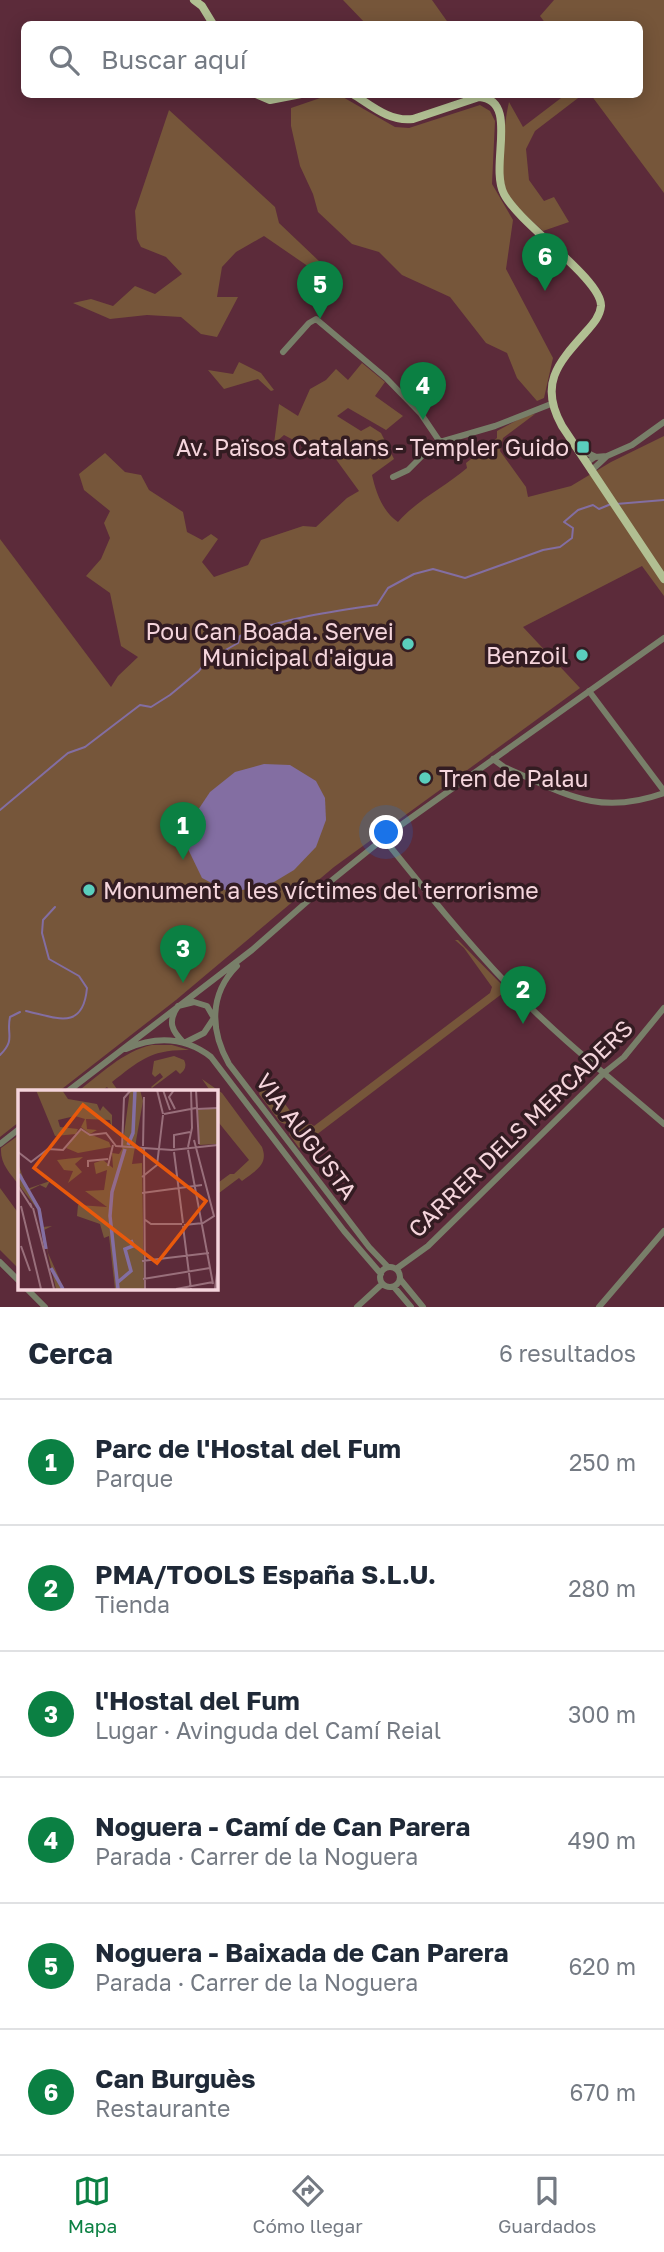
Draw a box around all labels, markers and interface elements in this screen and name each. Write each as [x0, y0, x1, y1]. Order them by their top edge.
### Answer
search box [21, 21, 643, 98]
icon: search [45, 41, 83, 79]
text: Buscar aquí [101, 44, 247, 75]
pin: 6 [522, 233, 568, 291]
pin: 5 [297, 261, 343, 319]
pin: 4 [400, 362, 446, 420]
place label: Av. Països Catalans - Templer Guido [176, 433, 569, 461]
marker: Av. Països Catalans - Templer Guido [575, 439, 591, 455]
place label: Pou Can Boada. Servei Municipal d'aigua [146, 617, 394, 671]
marker: Pou Can Boada. Servei Municipal d'aigua [400, 636, 416, 652]
place label: Benzoil [486, 641, 568, 669]
marker: Benzoil [574, 647, 590, 663]
place label: Tren de Palau [439, 764, 589, 792]
marker: Tren de Palau [417, 770, 433, 786]
pin: 1 [160, 802, 206, 860]
your location [369, 815, 403, 849]
place label: Monument a les víctimes del terrorisme [103, 876, 539, 904]
marker: Monument a les víctimes del terrorisme [81, 882, 97, 898]
pin: 3 [160, 925, 206, 983]
pin: 2 [500, 966, 546, 1024]
street label: CARRER DELS MERCADERS [402, 1013, 638, 1243]
street label: VIA AUGUSTA [250, 1067, 364, 1205]
inset map [18, 1090, 217, 1290]
text: Cerca [28, 1335, 113, 1371]
text: 6 resultados [499, 1339, 636, 1367]
text: Parc de l'Hostal del Fum [95, 1433, 401, 1464]
text: 1 [45, 1448, 57, 1476]
text: 250 m [569, 1448, 636, 1476]
text: Parque [95, 1464, 173, 1492]
text: PMA/TOOLS España S.L.U. [95, 1559, 436, 1590]
text: 2 [44, 1574, 58, 1602]
text: 280 m [568, 1574, 636, 1602]
text: Tienda [95, 1590, 170, 1618]
text: l'Hostal del Fum [95, 1685, 300, 1716]
text: 3 [44, 1700, 58, 1728]
text: 300 m [568, 1700, 636, 1728]
text: Lugar · Avinguda del Camí Reial [95, 1716, 441, 1744]
text: Noguera - Camí de Can Parera [95, 1811, 470, 1842]
text: 4 [44, 1826, 58, 1854]
text: 490 m [568, 1826, 636, 1854]
text: Parada · Carrer de la Noguera [95, 1842, 418, 1870]
text: Noguera - Baixada de Can Parera [95, 1937, 509, 1968]
text: 5 [44, 1952, 58, 1980]
text: 620 m [568, 1952, 636, 1980]
text: Parada · Carrer de la Noguera [95, 1968, 418, 1996]
text: Can Burguès [95, 2063, 256, 2094]
text: 6 [44, 2078, 58, 2106]
text: 670 m [570, 2078, 636, 2106]
text: Restaurante [95, 2094, 230, 2122]
tab: Mapa [68, 2172, 117, 2237]
tab: Cómo llegar [252, 2172, 363, 2237]
tab: Guardados [498, 2172, 596, 2237]

